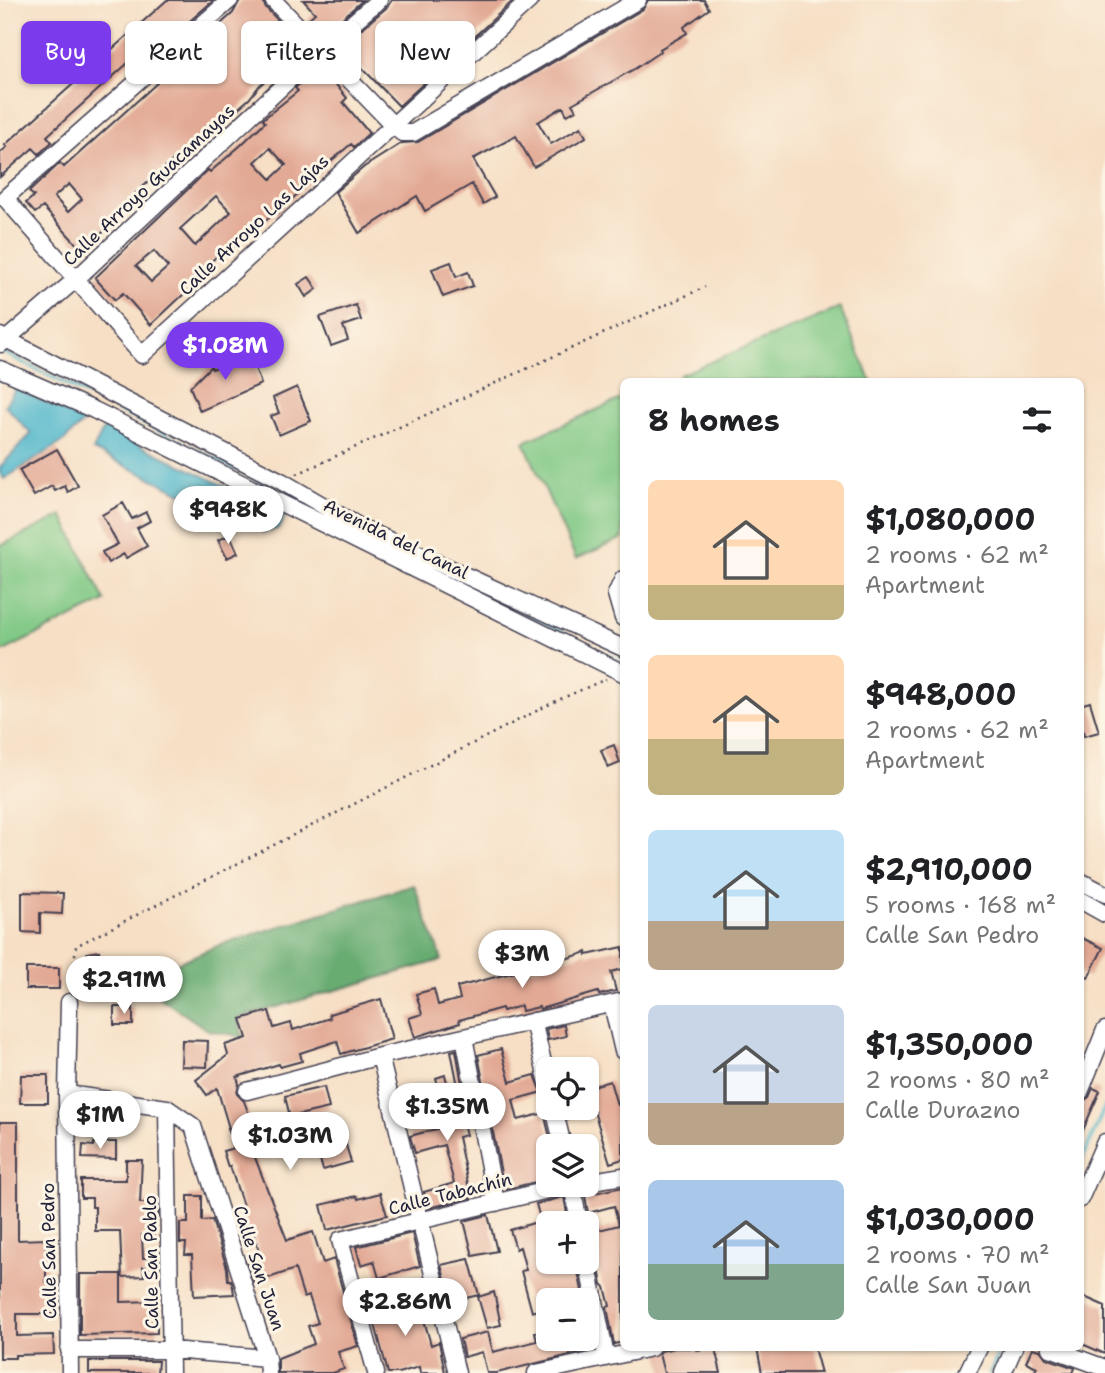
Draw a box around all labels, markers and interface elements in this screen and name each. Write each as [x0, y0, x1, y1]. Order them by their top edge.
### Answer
chip: Buy [21, 21, 111, 84]
chip: Rent [125, 21, 227, 84]
chip: Filters [241, 21, 361, 84]
chip: New [375, 21, 475, 84]
street label: Calle Arroyo Guacamayas [58, 99, 240, 271]
street label: Calle Arroyo Las Lajas [174, 149, 334, 301]
pin: $1.08M [168, 322, 282, 382]
text: $1.08M [182, 330, 268, 360]
text: 8 homes [648, 400, 780, 441]
icon: filters [1018, 401, 1056, 439]
pin: $948K [179, 486, 277, 546]
street label: Avenida del Canal [319, 493, 473, 585]
text: $948K [189, 494, 267, 524]
text: $1,080,000 [865, 499, 1035, 540]
icon: home [704, 508, 788, 592]
text: 2 rooms · 62 m² [865, 540, 1049, 570]
text: Apartment [865, 570, 985, 600]
text: $948,000 [865, 674, 1016, 715]
icon: home [704, 683, 788, 767]
text: 2 rooms · 62 m² [865, 715, 1049, 745]
text: Apartment [865, 745, 985, 775]
text: $2,910,000 [865, 849, 1033, 890]
icon: home [704, 858, 788, 942]
text: 5 rooms · 168 m² [865, 890, 1056, 920]
text: Calle San Pedro [865, 920, 1039, 950]
pin: $3M [488, 930, 556, 990]
text: $3M [494, 938, 550, 968]
pin: $2.91M [67, 956, 181, 1016]
text: $2.91M [82, 964, 166, 994]
text: $1,350,000 [865, 1024, 1034, 1065]
icon: home [704, 1033, 788, 1117]
map controls [536, 1057, 599, 1351]
button: locate [536, 1057, 599, 1120]
text: 2 rooms · 80 m² [865, 1065, 1050, 1095]
pin: $1.35M [390, 1084, 504, 1143]
text: $1.35M [405, 1091, 489, 1121]
pin: $1M [66, 1092, 134, 1151]
text: Calle Durazno [865, 1095, 1021, 1125]
text: $1M [75, 1099, 125, 1129]
pin: $1.03M [233, 1112, 347, 1172]
text: $1.03M [247, 1120, 333, 1150]
button: layers [536, 1134, 599, 1197]
street label: Calle Tabachín [386, 1167, 514, 1221]
street label: Calle San Pedro [36, 1183, 62, 1319]
street label: Calle San Pablo [138, 1195, 164, 1329]
text: $1,030,000 [865, 1199, 1035, 1240]
street label: Calle San Juan [227, 1202, 291, 1334]
icon: home [704, 1208, 788, 1292]
button: + [536, 1211, 599, 1274]
text: 2 rooms · 70 m² [865, 1240, 1050, 1270]
text: Calle San Juan [865, 1270, 1031, 1300]
pin: $2.86M [348, 1278, 462, 1338]
text: $2.86M [358, 1286, 452, 1316]
button: − [536, 1288, 599, 1351]

